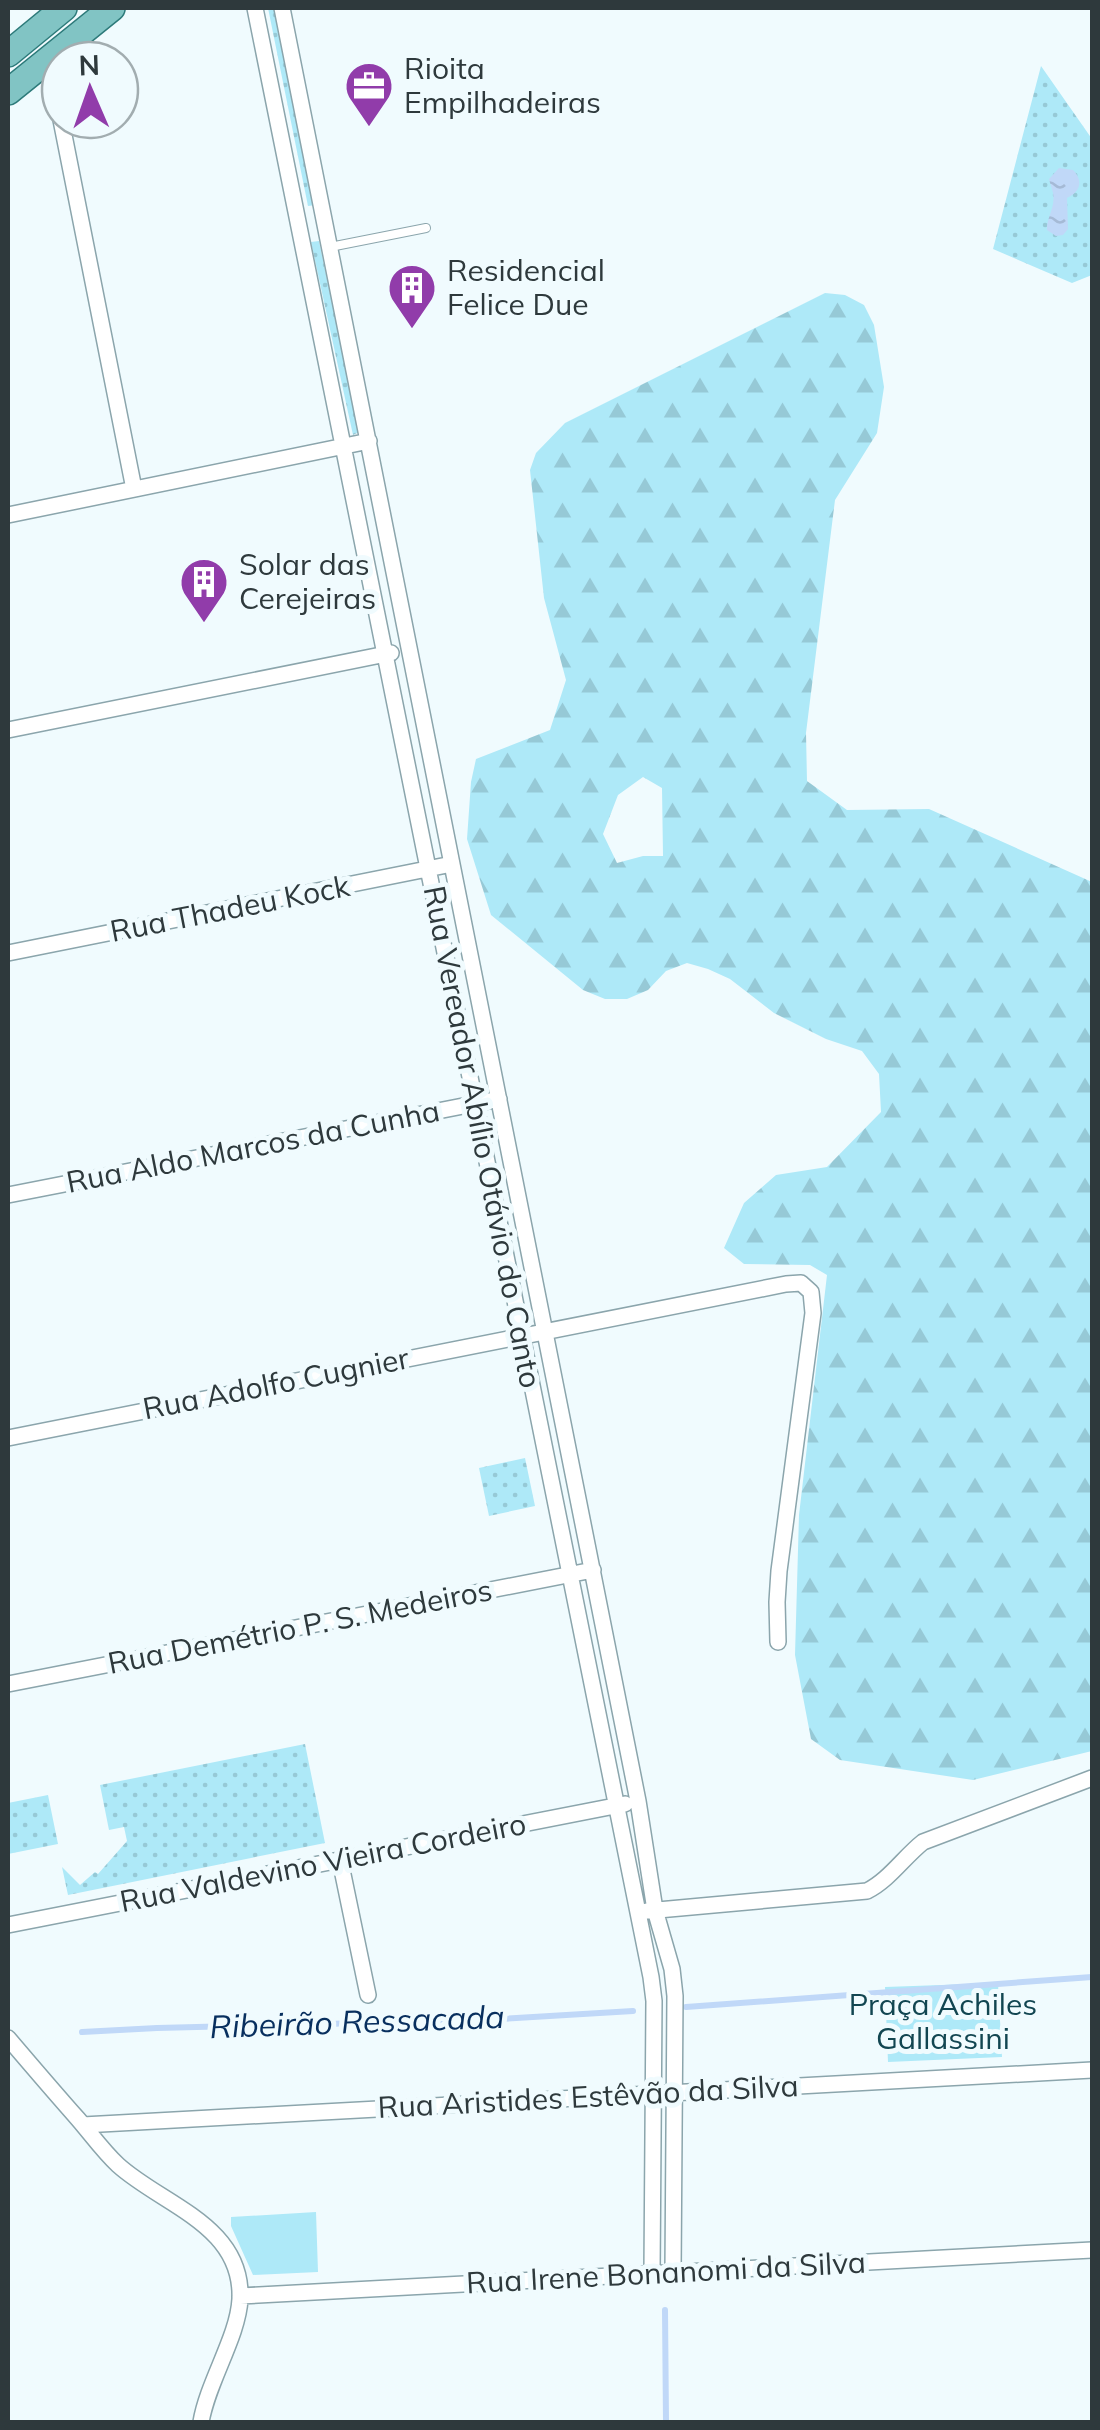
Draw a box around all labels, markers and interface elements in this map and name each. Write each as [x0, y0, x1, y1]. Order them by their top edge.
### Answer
north arrow [40, 40, 140, 140]
text: N [78, 47, 100, 82]
place label: Rioita Empilhadeiras [404, 49, 601, 121]
office icon: Rioita Empilhadeiras [343, 60, 395, 128]
place label: Residencial Felice Due [447, 251, 605, 323]
building icon: Residencial Felice Due [386, 262, 438, 330]
place label: Solar das Cerejeiras [239, 545, 376, 617]
building icon: Solar das Cerejeiras [178, 556, 230, 624]
street label: Rua Thadeu Kock [107, 866, 353, 950]
street label: Rua Vereador Abílio Otávio do Canto [416, 883, 550, 1391]
street label: Rua Aldo Marcos da Cunha [63, 1091, 443, 1201]
street label: Rua Adolfo Cugnier [140, 1339, 412, 1427]
street label: Rua Demétrio P. S. Medeiros [104, 1570, 495, 1682]
street label: Rua Valdevino Vieira Cordeiro [117, 1804, 529, 1920]
park label: Praça Achiles Gallassini [849, 1985, 1037, 2057]
water label: Ribeirão Ressacada [209, 1996, 505, 2046]
street label: Rua Aristides Estêvão da Silva [377, 2066, 799, 2126]
street label: Rua Irene Bonanomi da Silva [465, 2243, 867, 2301]

